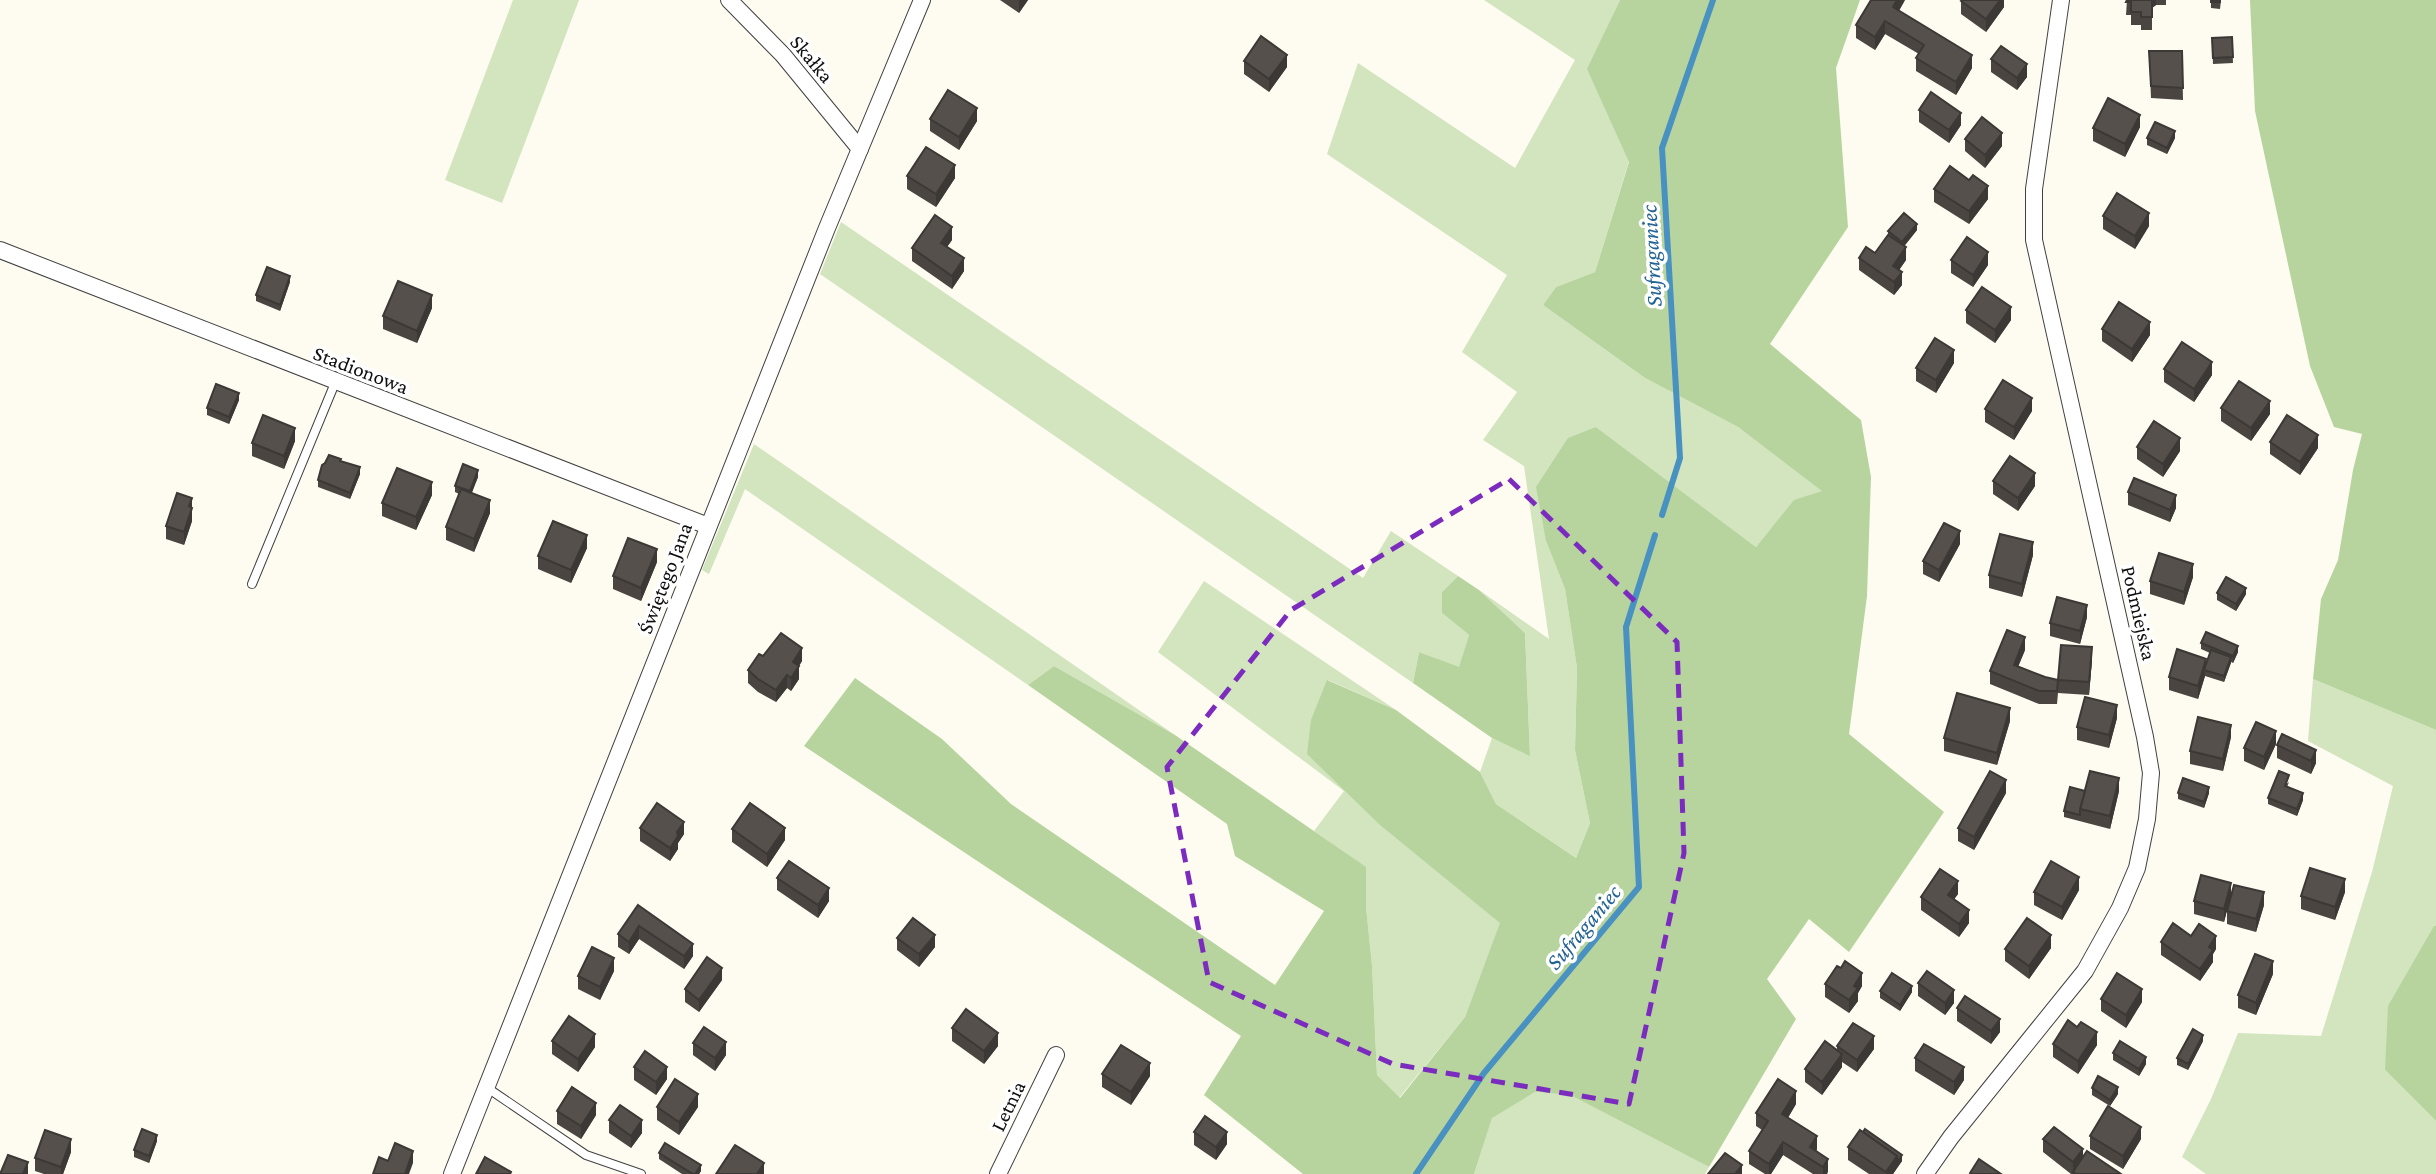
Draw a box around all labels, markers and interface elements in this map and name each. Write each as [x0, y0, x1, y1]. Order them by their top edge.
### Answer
street label: Skałka [785, 30, 839, 88]
water label: Sufraganiec [1635, 203, 1667, 308]
street label: Stadionowa [310, 341, 412, 399]
street label: Świętego Jana [633, 519, 697, 637]
street label: Podmiejska [2116, 563, 2162, 663]
water label: Sufraganiec [1540, 879, 1626, 974]
street label: Letnia [986, 1077, 1031, 1135]

